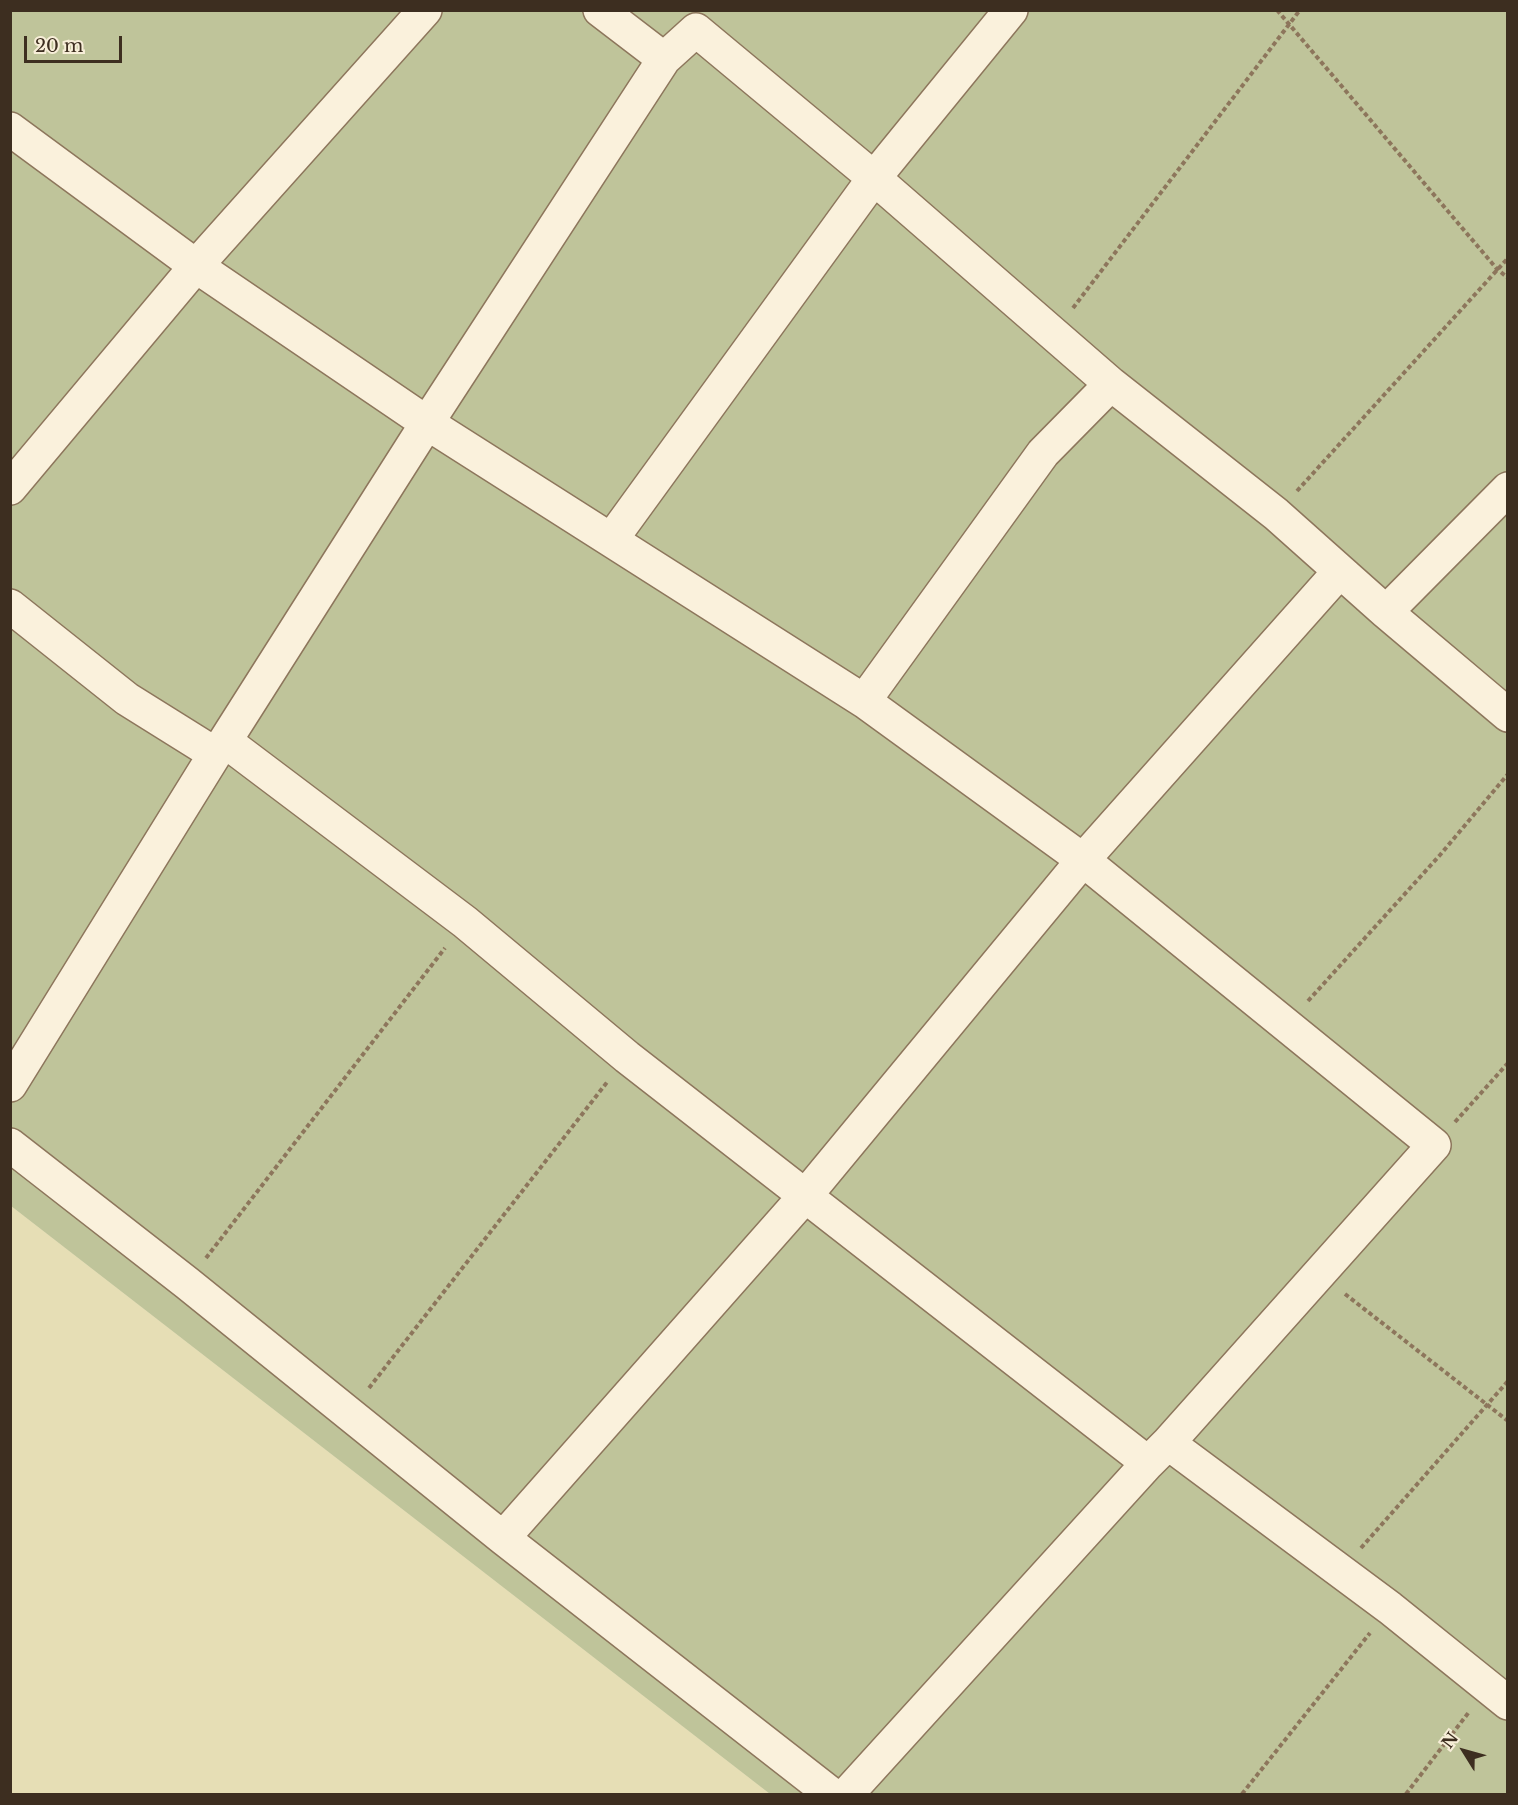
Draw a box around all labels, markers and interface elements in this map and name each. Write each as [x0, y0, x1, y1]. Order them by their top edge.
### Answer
scale bar [27, 24, 124, 62]
text: 20 m [35, 35, 83, 57]
north arrow [1434, 1721, 1494, 1781]
text: N [1437, 1728, 1462, 1752]

